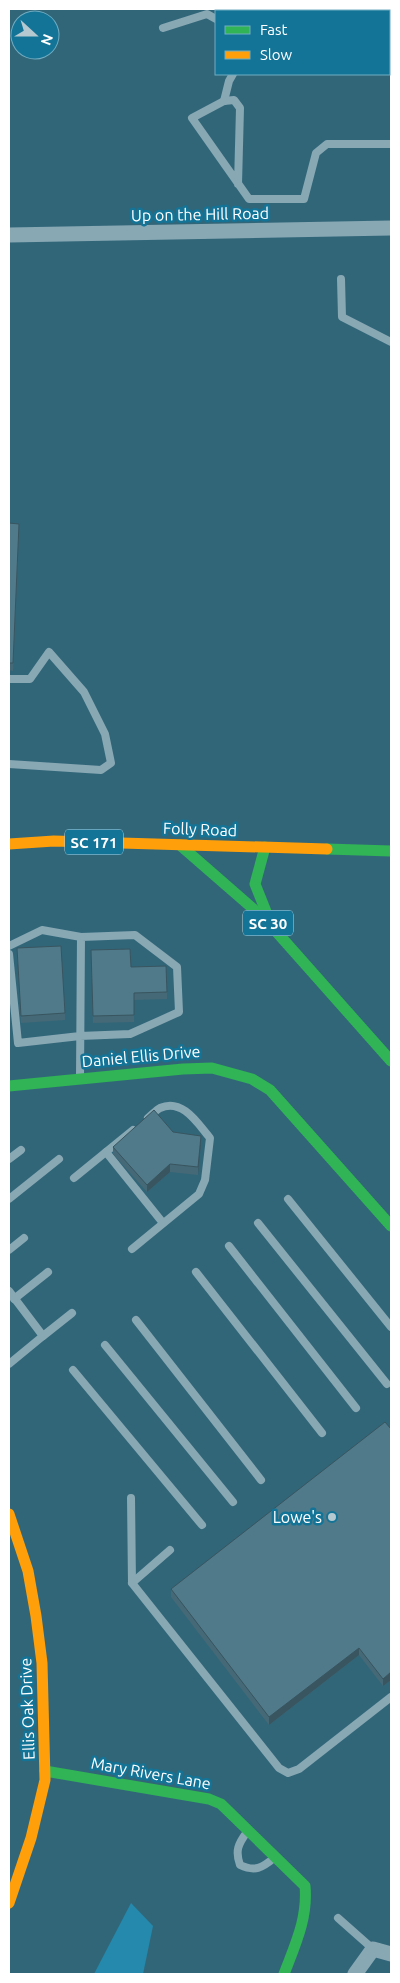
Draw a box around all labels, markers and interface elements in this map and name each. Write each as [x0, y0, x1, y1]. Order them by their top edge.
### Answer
north arrow [10, 10, 60, 60]
legend [215, 10, 390, 75]
text: Fast [260, 21, 288, 38]
text: N [38, 32, 56, 47]
text: Slow [260, 46, 293, 63]
street label: Up on the Hill Road [131, 204, 269, 224]
street label: Folly Road [163, 819, 237, 839]
road number: SC 171 [65, 830, 123, 854]
road number: SC 30 [243, 910, 293, 936]
street label: Daniel Ellis Drive [81, 1042, 201, 1070]
place label: Lowe's [273, 1508, 322, 1526]
marker: Lowe's [326, 1511, 338, 1523]
street label: Ellis Oak Drive [16, 1658, 38, 1760]
street label: Mary Rivers Lane [90, 1754, 212, 1792]

